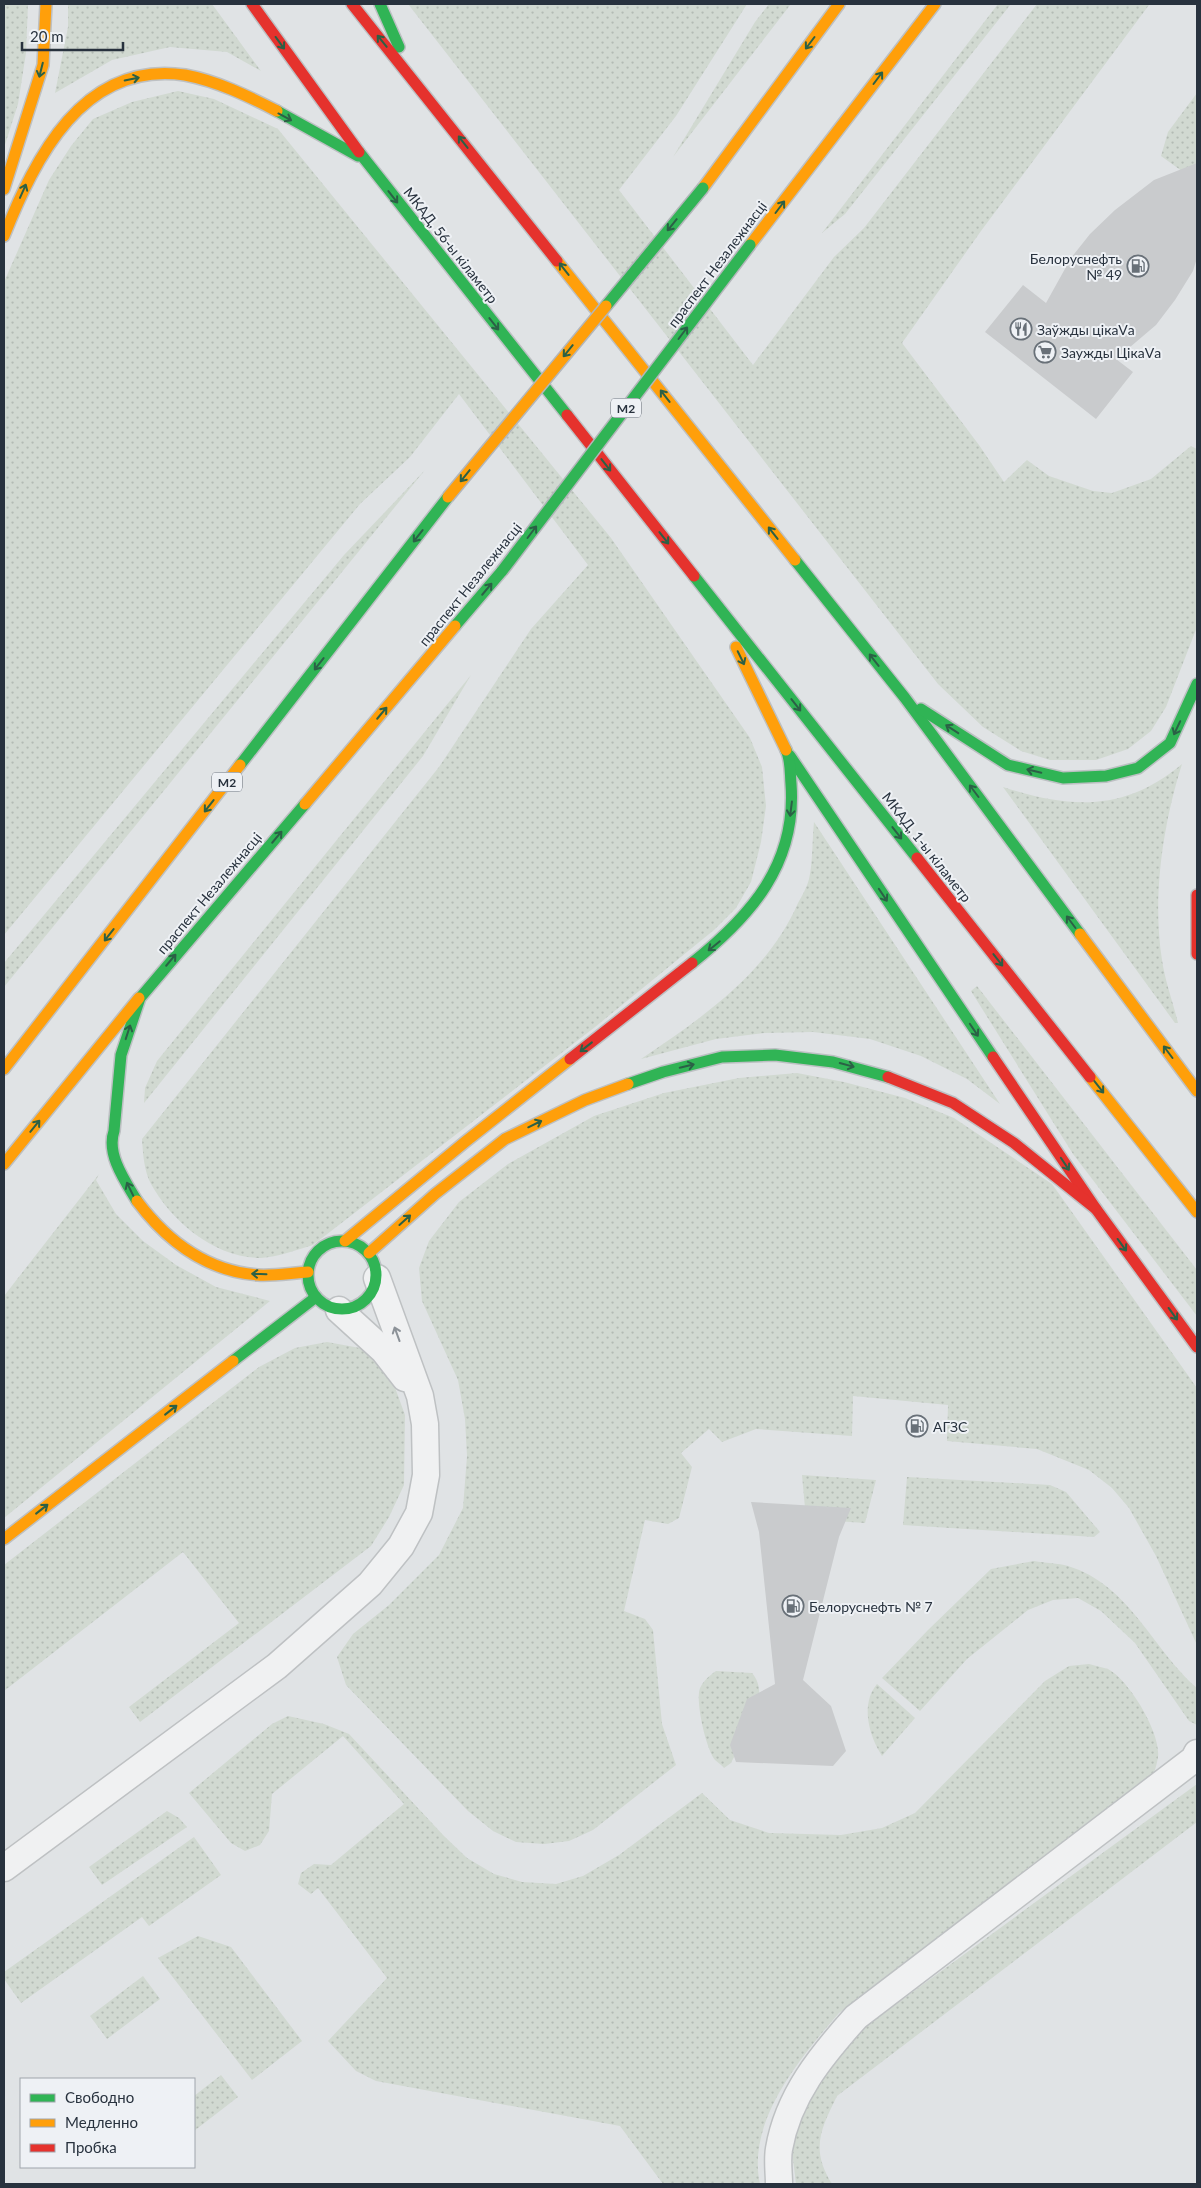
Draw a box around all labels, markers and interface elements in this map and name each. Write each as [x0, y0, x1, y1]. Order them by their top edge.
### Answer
scale bar [22, 20, 124, 52]
text: 20 m [30, 27, 64, 45]
one-way arrow [377, 35, 388, 48]
one-way arrow [275, 36, 286, 49]
one-way arrow [805, 36, 816, 49]
one-way arrow [36, 61, 45, 77]
one-way arrow [873, 71, 884, 84]
one-way arrow [124, 73, 140, 83]
one-way arrow [278, 112, 293, 122]
one-way arrow [458, 136, 469, 149]
one-way arrow [19, 184, 29, 199]
street label: МКАД, 56-ы кіламетр [400, 184, 502, 307]
one-way arrow [388, 190, 399, 203]
street label: праспект Незалежнасці [664, 198, 770, 330]
one-way arrow [774, 201, 785, 214]
one-way arrow [666, 218, 677, 231]
place label: Белоруснефть № 49 [1030, 250, 1122, 283]
fuel station icon: Белоруснефть № 49 [1126, 254, 1150, 278]
one-way arrow [559, 263, 570, 276]
one-way arrow [489, 317, 500, 330]
restaurant icon: Заўжды цікаVа [1009, 317, 1033, 341]
place label: Заўжды цікаVа [1037, 321, 1135, 338]
one-way arrow [678, 327, 689, 340]
supermarket icon: Заужды ЦікаVа [1033, 340, 1057, 364]
one-way arrow [563, 344, 574, 357]
place label: Заужды ЦікаVа [1061, 344, 1161, 361]
one-way arrow [660, 390, 671, 403]
road number: М2 [611, 398, 641, 418]
one-way arrow [601, 458, 612, 471]
one-way arrow [460, 470, 471, 483]
street label: праспект Незалежнасці [415, 519, 525, 649]
one-way arrow [527, 525, 537, 539]
one-way arrow [768, 527, 779, 540]
one-way arrow [413, 529, 424, 542]
one-way arrow [659, 532, 670, 545]
one-way arrow [481, 583, 492, 596]
one-way arrow [737, 650, 746, 665]
one-way arrow [869, 654, 880, 667]
one-way arrow [314, 657, 324, 671]
one-way arrow [791, 698, 802, 711]
one-way arrow [376, 707, 387, 720]
one-way arrow [1171, 720, 1181, 735]
one-way arrow [945, 724, 959, 735]
one-way arrow [1026, 766, 1042, 775]
road number: М2 [212, 772, 242, 792]
one-way arrow [969, 784, 979, 798]
street label: МКАД, 1-ы кіламетр [879, 789, 975, 905]
one-way arrow [203, 799, 214, 812]
one-way arrow [786, 801, 796, 817]
one-way arrow [892, 826, 903, 839]
street label: праспект Незалежнасці [153, 829, 265, 957]
one-way arrow [271, 830, 282, 843]
one-way arrow [878, 888, 888, 902]
one-way arrow [1066, 915, 1076, 929]
one-way arrow [104, 928, 115, 941]
one-way arrow [707, 940, 720, 951]
one-way arrow [993, 953, 1003, 967]
one-way arrow [166, 954, 177, 967]
one-way arrow [969, 1023, 979, 1037]
one-way arrow [124, 1025, 133, 1041]
one-way arrow [580, 1041, 593, 1052]
one-way arrow [1163, 1045, 1173, 1059]
one-way arrow [678, 1061, 694, 1070]
one-way arrow [839, 1061, 855, 1071]
one-way arrow [1093, 1081, 1104, 1094]
one-way arrow [527, 1119, 542, 1128]
one-way arrow [29, 1120, 40, 1133]
one-way arrow [1060, 1157, 1070, 1171]
one-way arrow [124, 1182, 134, 1197]
one-way arrow [399, 1214, 412, 1226]
one-way arrow [1117, 1238, 1128, 1251]
one-way arrow [251, 1269, 268, 1279]
one-way arrow [1168, 1307, 1178, 1321]
one-way arrow [392, 1326, 401, 1342]
one-way arrow [164, 1404, 177, 1415]
fuel station icon: АГЗС [905, 1414, 929, 1438]
place label: АГЗС [933, 1418, 968, 1435]
one-way arrow [35, 1504, 48, 1515]
fuel station icon: Белоруснефть № 7 [781, 1594, 805, 1618]
place label: Белоруснефть № 7 [809, 1598, 933, 1615]
legend [20, 2078, 195, 2168]
text: Свободно [65, 2088, 134, 2106]
text: Медленно [65, 2113, 138, 2131]
text: Пробка [65, 2138, 117, 2156]

